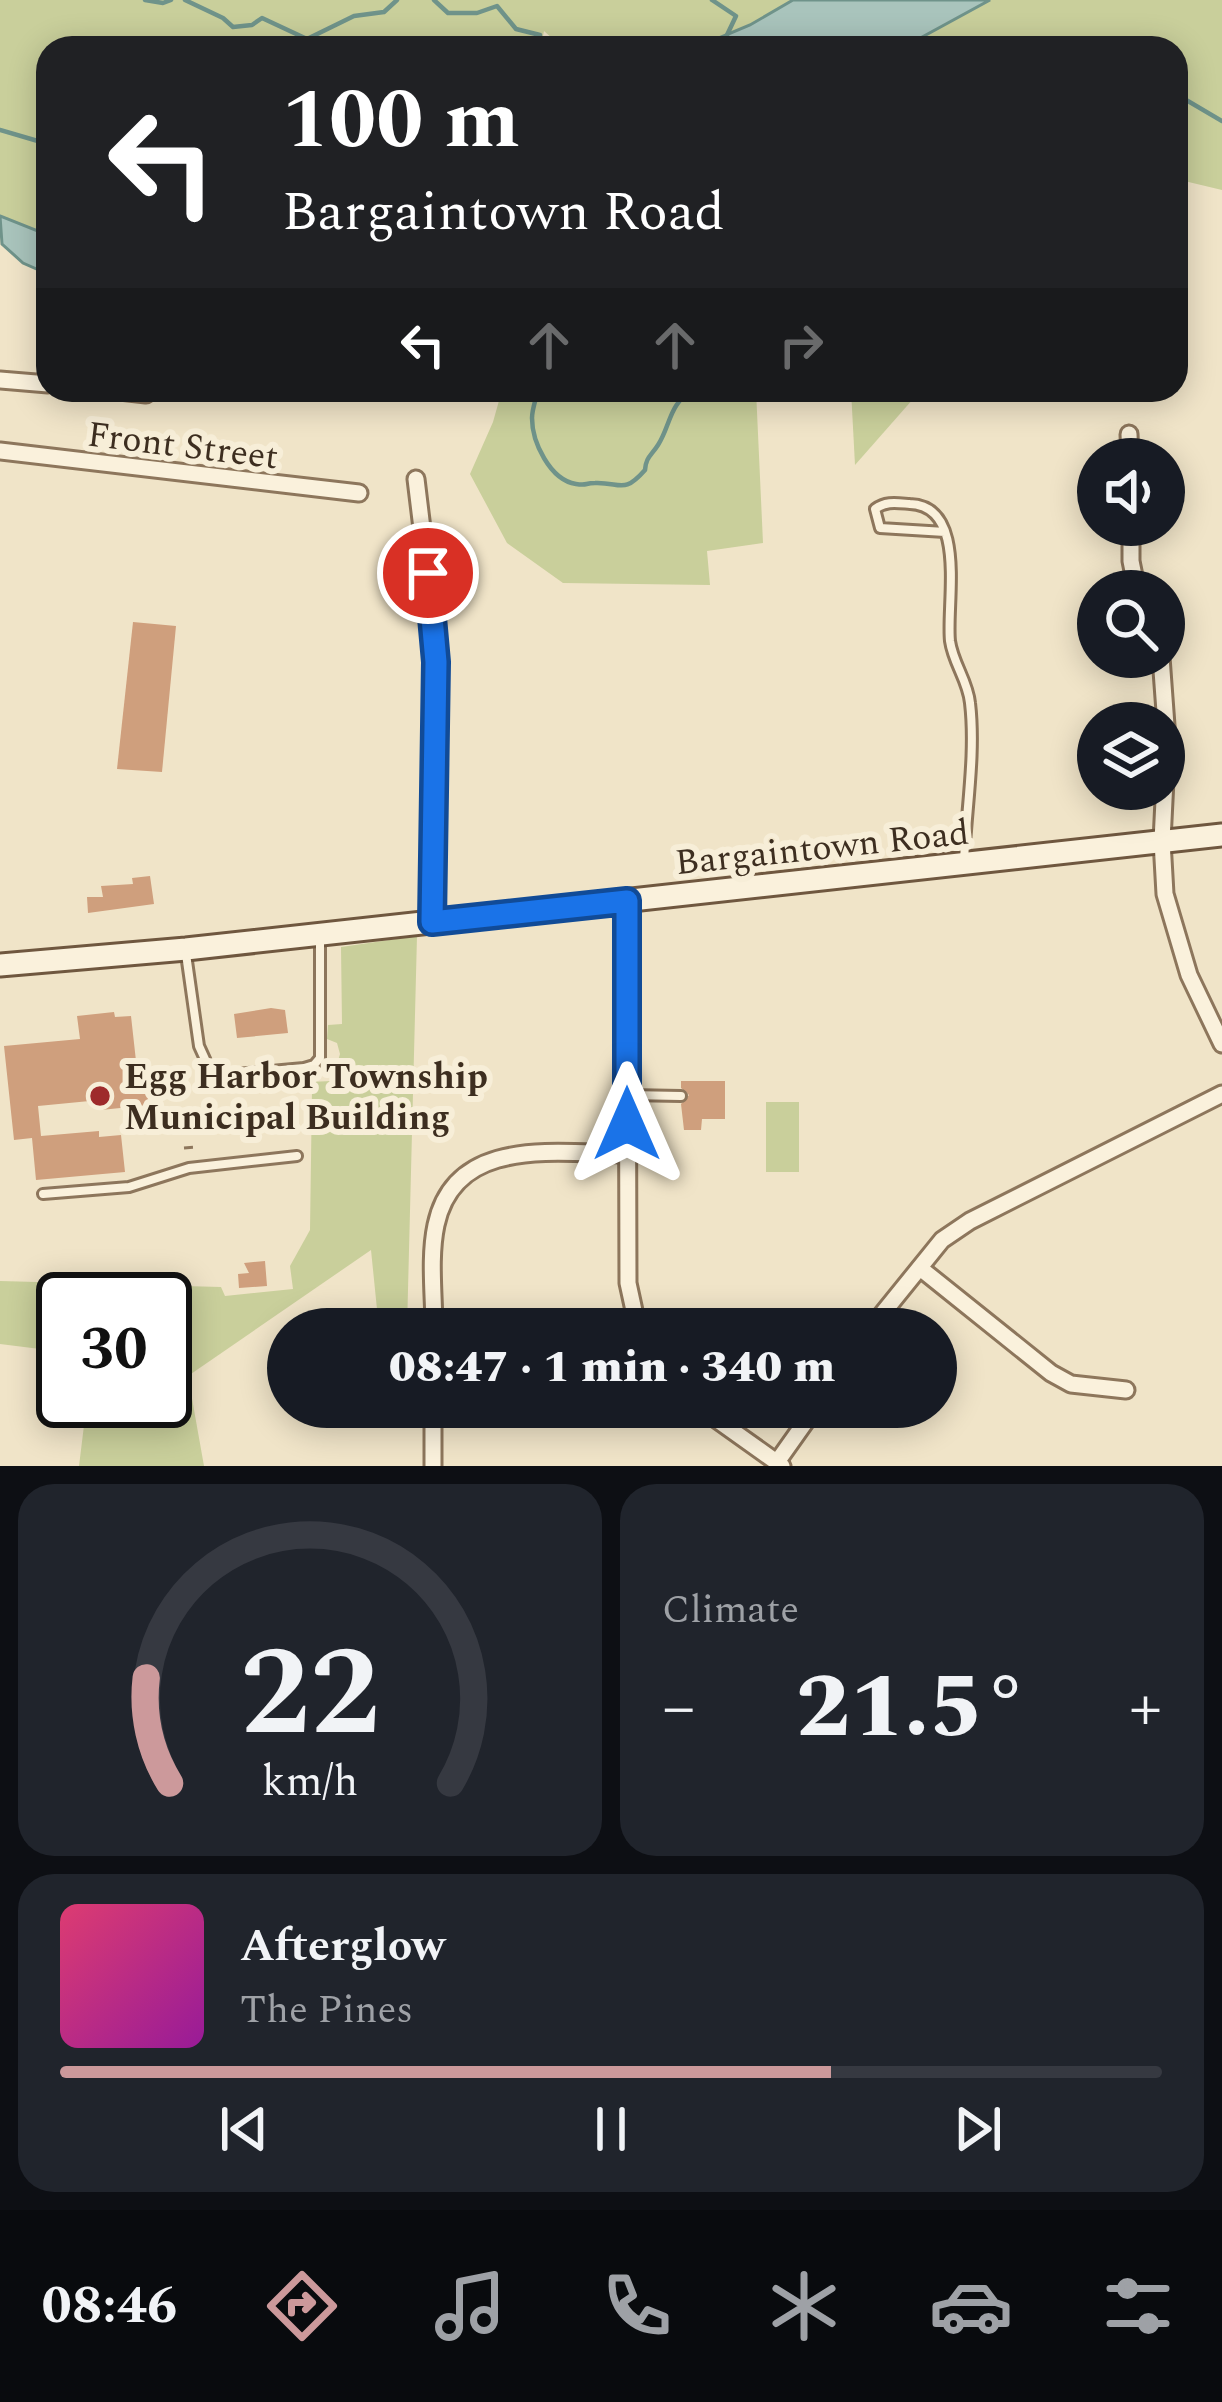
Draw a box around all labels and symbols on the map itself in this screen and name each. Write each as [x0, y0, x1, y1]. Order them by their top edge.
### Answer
street label: Front Street [84, 407, 281, 485]
pin [377, 522, 479, 624]
street label: Bargaintown Road [673, 806, 972, 891]
place label: Egg Harbor Township Municipal Building [124, 1050, 488, 1146]
position arrow [564, 1061, 690, 1187]
marker: Egg Harbor Township Municipal Building [87, 1083, 113, 1109]
speed limit sign: 30 [36, 1272, 192, 1428]

